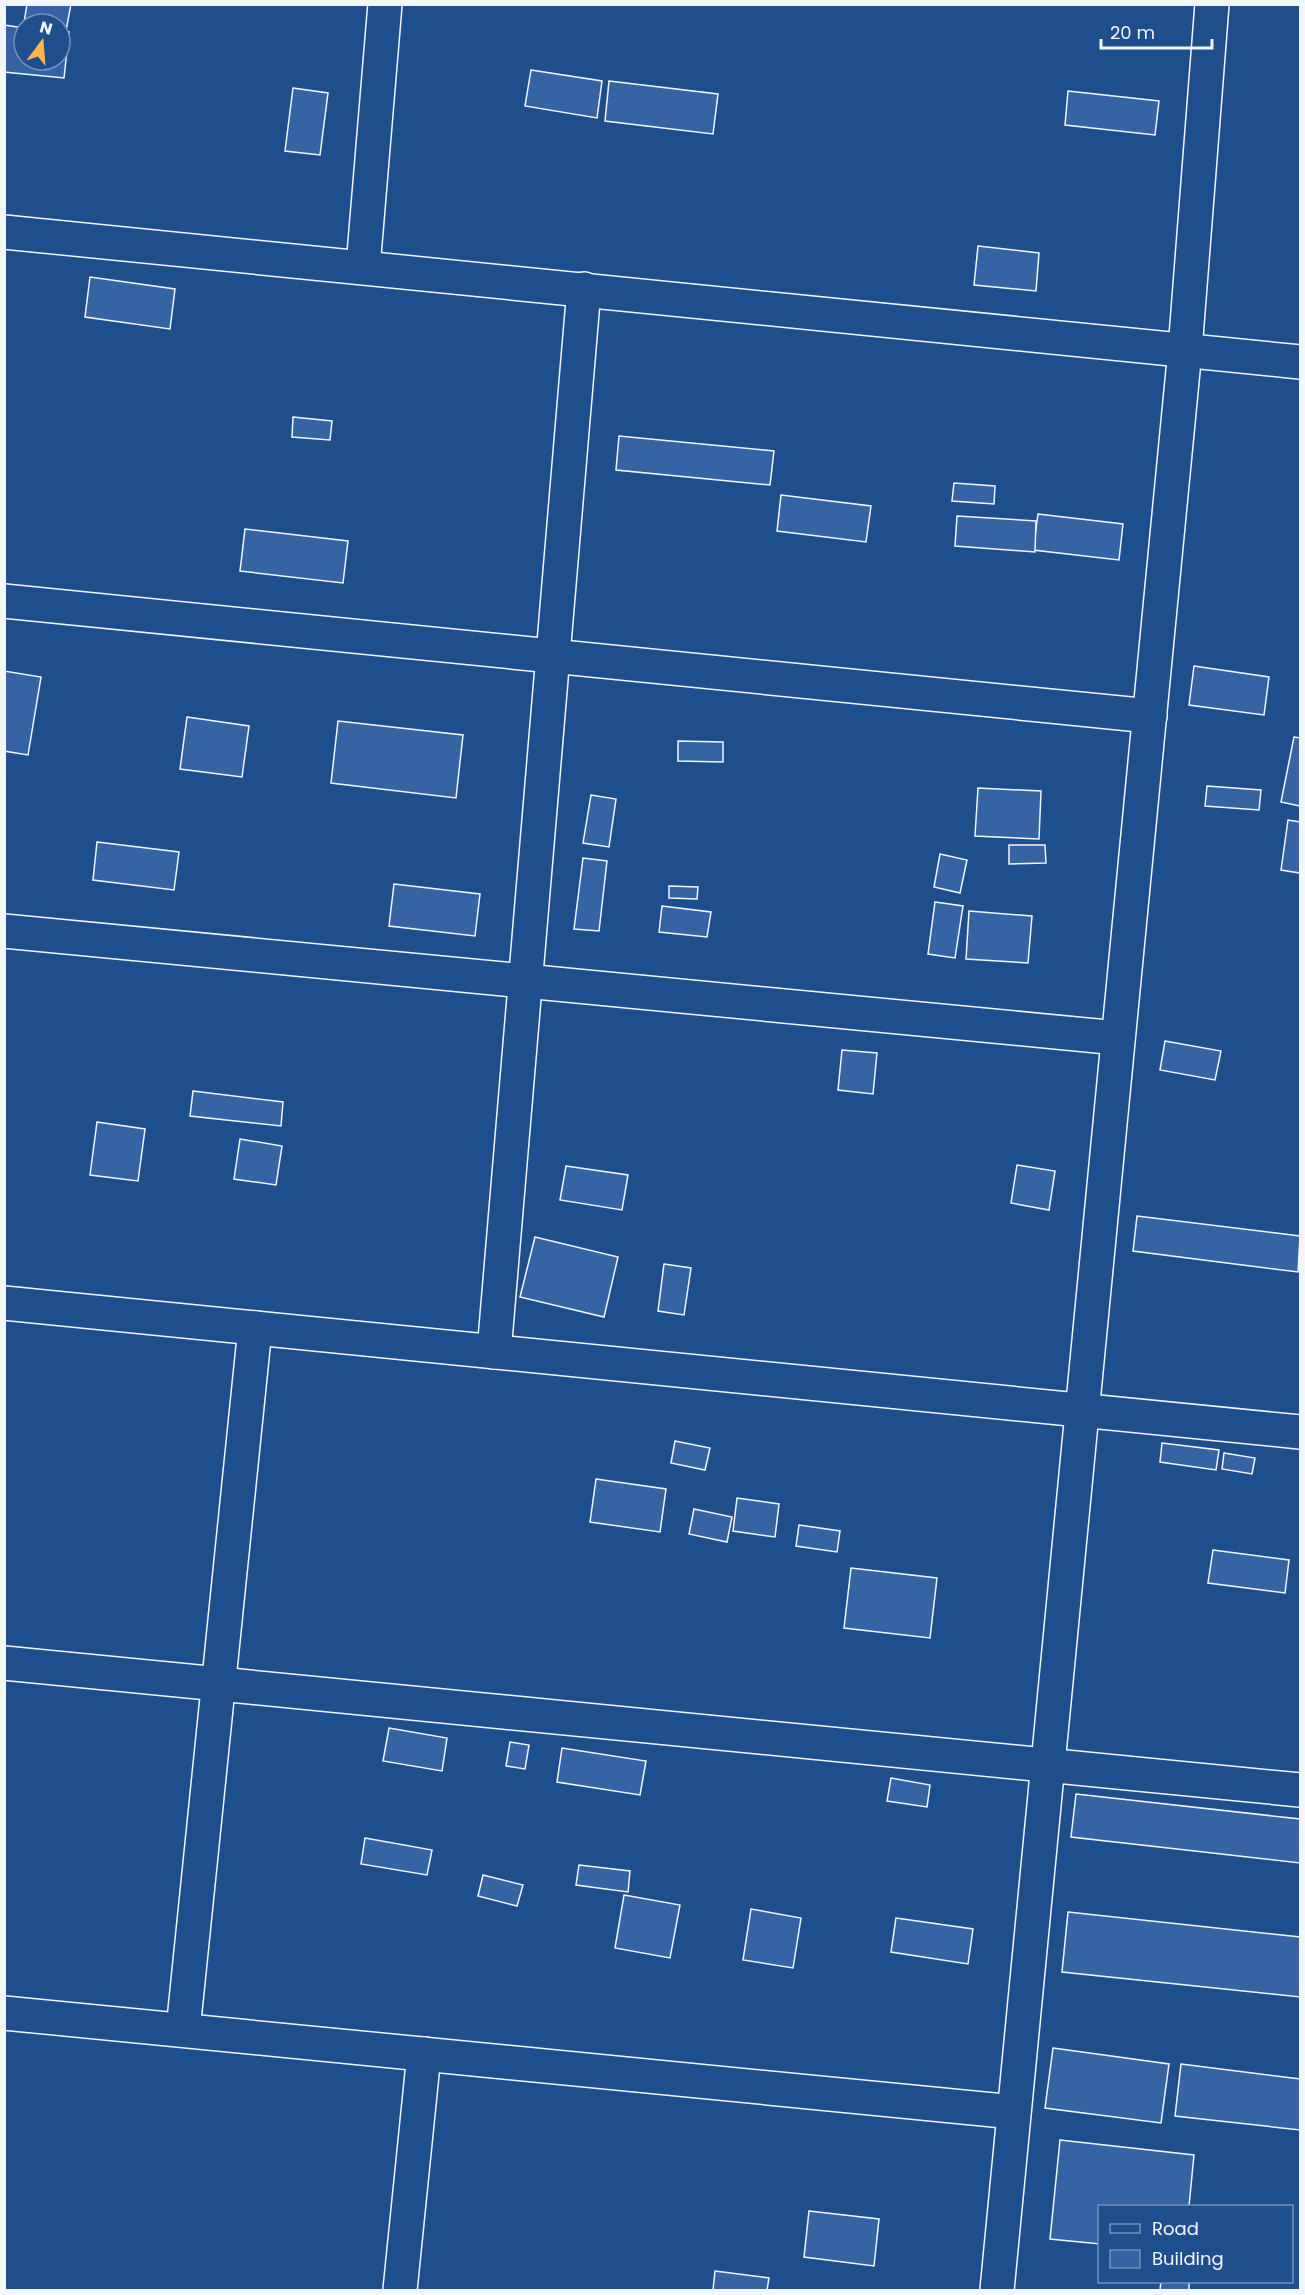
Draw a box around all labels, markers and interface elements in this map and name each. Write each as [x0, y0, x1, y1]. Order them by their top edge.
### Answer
north arrow [12, 12, 72, 72]
scale bar [1101, 12, 1212, 50]
text: N [37, 15, 55, 41]
text: 20 m [1110, 20, 1155, 45]
legend [1098, 2205, 1293, 2283]
text: Road [1152, 2216, 1199, 2241]
text: Building [1152, 2246, 1224, 2271]

